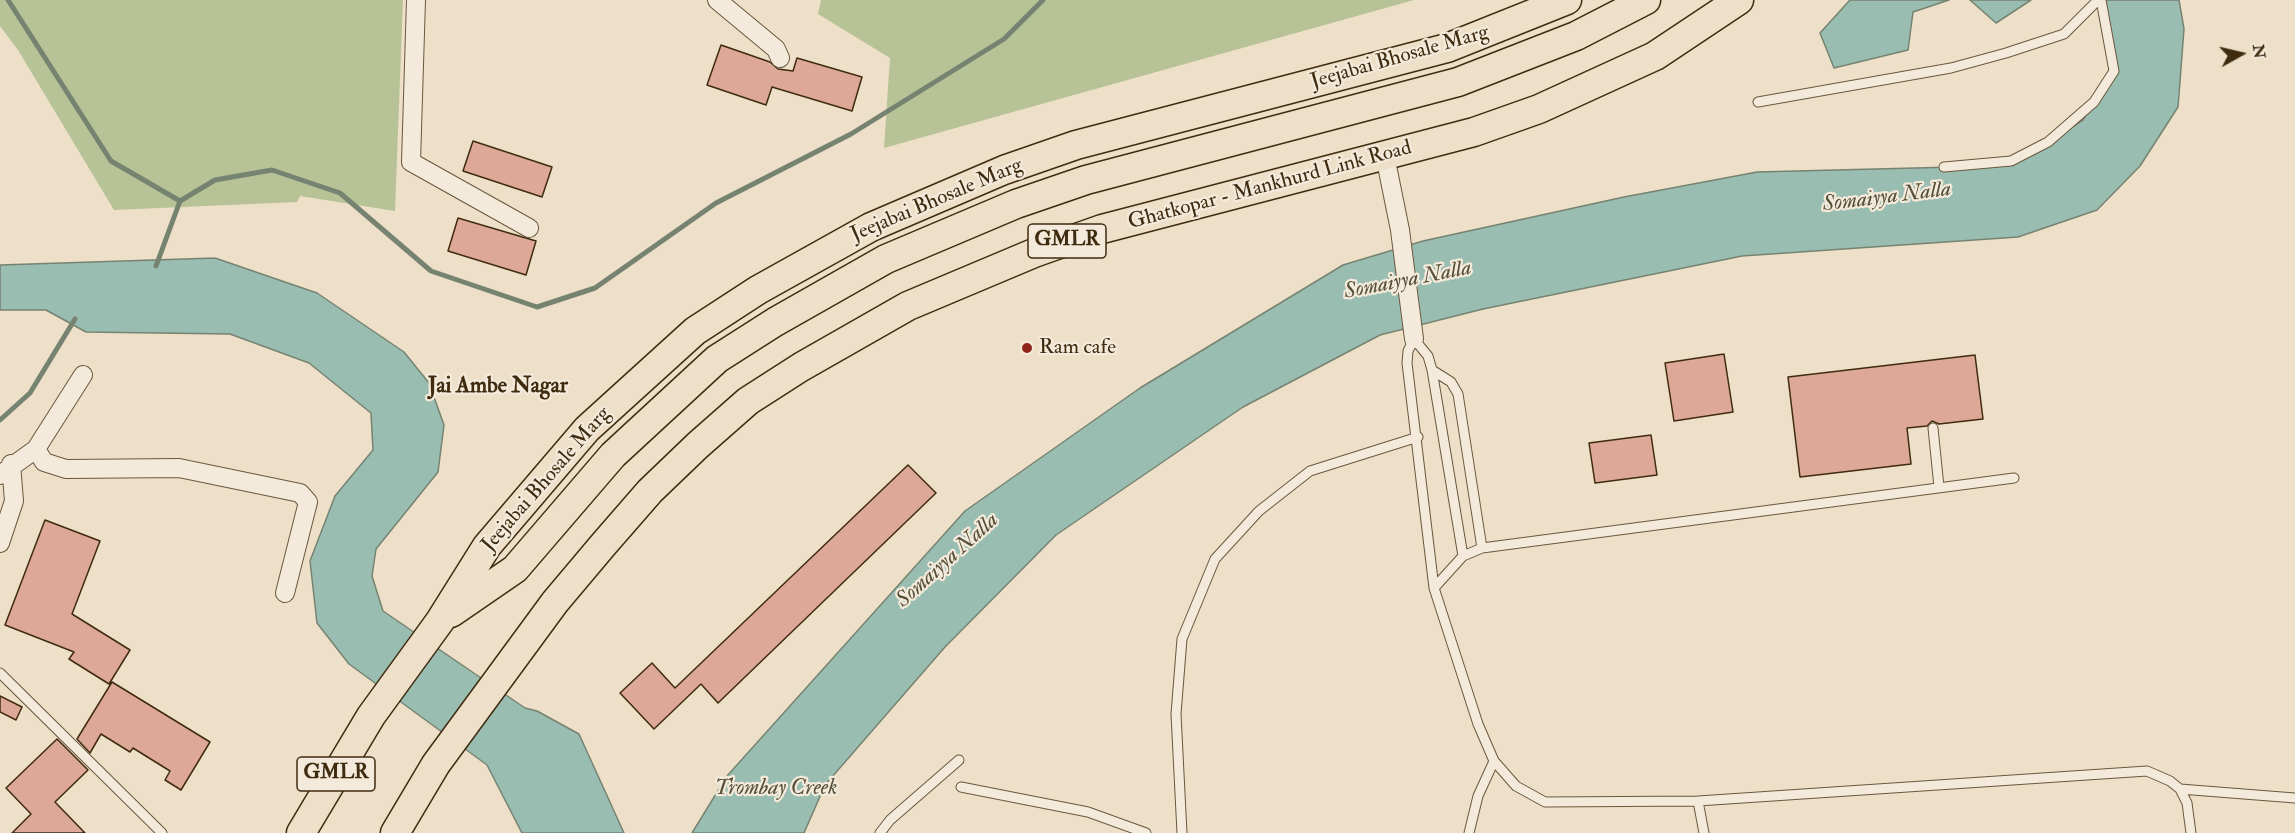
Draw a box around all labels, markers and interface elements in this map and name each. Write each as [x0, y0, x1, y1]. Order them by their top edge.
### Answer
street label: Jeejabai Bhosale Marg [1308, 21, 1492, 95]
north arrow [2211, 24, 2271, 84]
text: N [2248, 43, 2270, 60]
street label: Ghatkopar - Mankhurd Link Road [1125, 136, 1415, 236]
street label: Jeejabai Bhosale Marg [847, 153, 1027, 249]
water label: Somaiyya Nalla [1821, 177, 1953, 219]
road number: GMLR [1028, 224, 1106, 258]
water label: Somaiyya Nalla [1342, 256, 1474, 306]
place label: Ram cafe [1039, 335, 1116, 361]
marker: Ram cafe [1020, 341, 1034, 355]
district label: Jai Ambe Nagar [428, 374, 568, 400]
street label: Jeejabai Bhosale Marg [477, 402, 617, 558]
water label: Somaiyya Nalla [891, 508, 1005, 614]
road number: GMLR [297, 757, 375, 791]
water label: Trombay Creek [715, 776, 837, 802]

